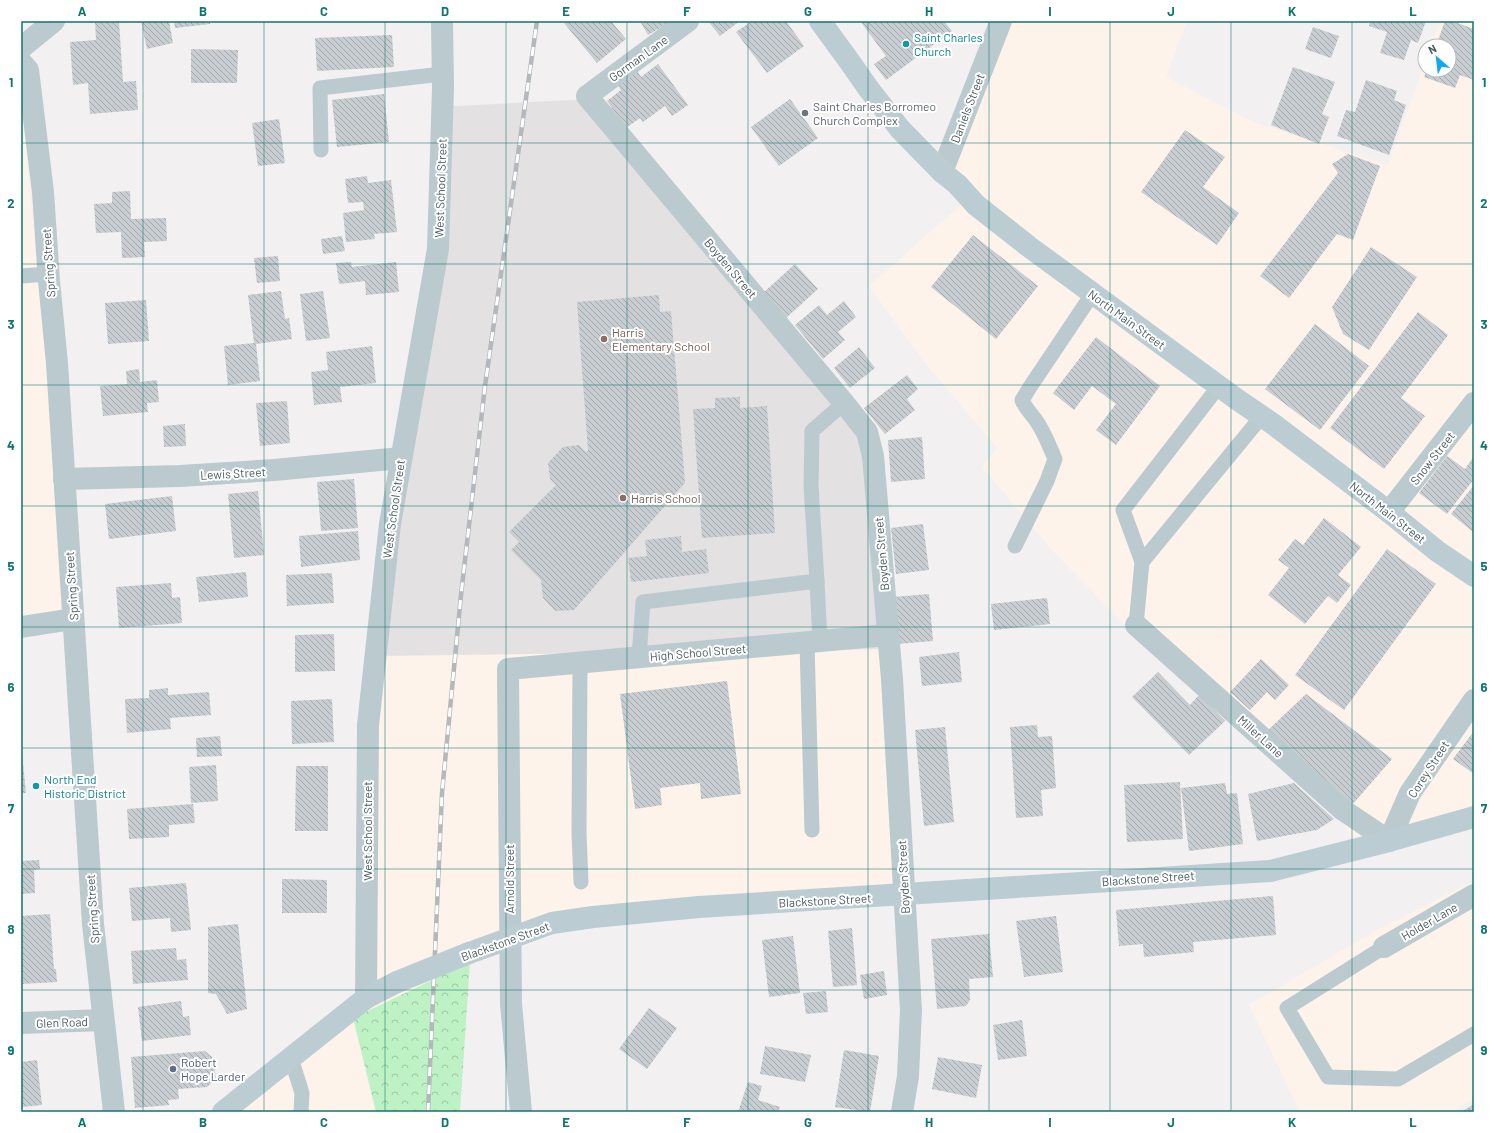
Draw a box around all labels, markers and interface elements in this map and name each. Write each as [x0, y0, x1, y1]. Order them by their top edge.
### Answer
text: A [78, 3, 87, 19]
text: B [199, 3, 207, 19]
text: C [320, 3, 328, 19]
text: D [441, 3, 449, 19]
text: E [562, 3, 570, 19]
text: F [683, 3, 691, 19]
text: G [804, 3, 812, 19]
text: H [925, 3, 933, 19]
text: I [1048, 3, 1052, 19]
text: J [1167, 3, 1175, 19]
text: K [1288, 3, 1296, 19]
text: L [1409, 3, 1417, 19]
place label: Saint Charles Church [914, 30, 983, 58]
street label: Gorman Lane [606, 32, 670, 84]
north arrow [1417, 38, 1457, 78]
marker: Saint Charles Church [901, 39, 911, 49]
text: N [1426, 41, 1438, 56]
street label: Daniels Street [947, 71, 987, 145]
text: 1 [9, 74, 13, 90]
text: 1 [1482, 74, 1486, 90]
place label: Saint Charles Borromeo Church Complex [813, 99, 936, 127]
marker: Saint Charles Borromeo Church Complex [800, 108, 810, 118]
street label: West School Street [431, 138, 449, 238]
text: 2 [7, 195, 15, 211]
text: 2 [1480, 195, 1488, 211]
street label: Spring Street [39, 228, 57, 298]
street label: Boyden Street [702, 235, 760, 301]
street label: North Main Street [1086, 286, 1168, 352]
text: 3 [7, 316, 15, 332]
text: 3 [1480, 316, 1488, 332]
place label: Harris Elementary School [612, 325, 710, 353]
marker: Harris Elementary School [599, 334, 609, 344]
street label: Snow Street [1407, 429, 1457, 487]
text: 4 [7, 437, 15, 453]
text: 4 [1480, 437, 1488, 453]
street label: West School Street [379, 459, 407, 559]
street label: Lewis Street [200, 464, 266, 482]
street label: North Main Street [1348, 478, 1428, 546]
place label: Harris School [631, 491, 700, 505]
marker: Harris School [618, 493, 628, 503]
street label: Boyden Street [871, 517, 891, 591]
street label: Spring Street [62, 551, 80, 621]
text: 5 [7, 558, 15, 574]
text: 5 [1480, 558, 1488, 574]
street label: High School Street [649, 641, 747, 663]
text: 6 [8, 679, 15, 695]
text: 6 [1481, 679, 1488, 695]
street label: Miller Lane [1235, 712, 1287, 760]
street label: Corey Street [1404, 738, 1452, 800]
place label: North End Historic District [44, 772, 126, 800]
marker: North End Historic District [31, 781, 41, 791]
street label: West School Street [360, 781, 374, 881]
text: 7 [8, 800, 15, 816]
text: 7 [1481, 800, 1488, 816]
street label: Boyden Street [894, 840, 912, 914]
street label: Arnold Street [502, 844, 516, 914]
street label: Blackstone Street [1101, 868, 1195, 888]
street label: Spring Street [83, 874, 101, 944]
street label: Blackstone Street [778, 891, 872, 909]
street label: Holder Lane [1398, 899, 1460, 943]
street label: Blackstone Street [459, 919, 551, 963]
text: 8 [7, 921, 15, 937]
text: 8 [1480, 921, 1488, 937]
street label: Glen Road [36, 1014, 88, 1030]
text: 9 [8, 1042, 15, 1058]
text: 9 [1481, 1042, 1488, 1058]
place label: Robert Hope Larder [181, 1055, 246, 1083]
marker: Robert Hope Larder [168, 1064, 178, 1074]
text: A [78, 1114, 87, 1130]
text: B [199, 1114, 207, 1130]
text: C [320, 1114, 328, 1130]
text: D [441, 1114, 449, 1130]
text: E [562, 1114, 570, 1130]
text: F [683, 1114, 691, 1130]
text: G [804, 1114, 812, 1130]
text: H [925, 1114, 933, 1130]
text: I [1048, 1114, 1052, 1130]
text: J [1167, 1114, 1175, 1130]
text: K [1288, 1114, 1296, 1130]
text: L [1409, 1114, 1417, 1130]

